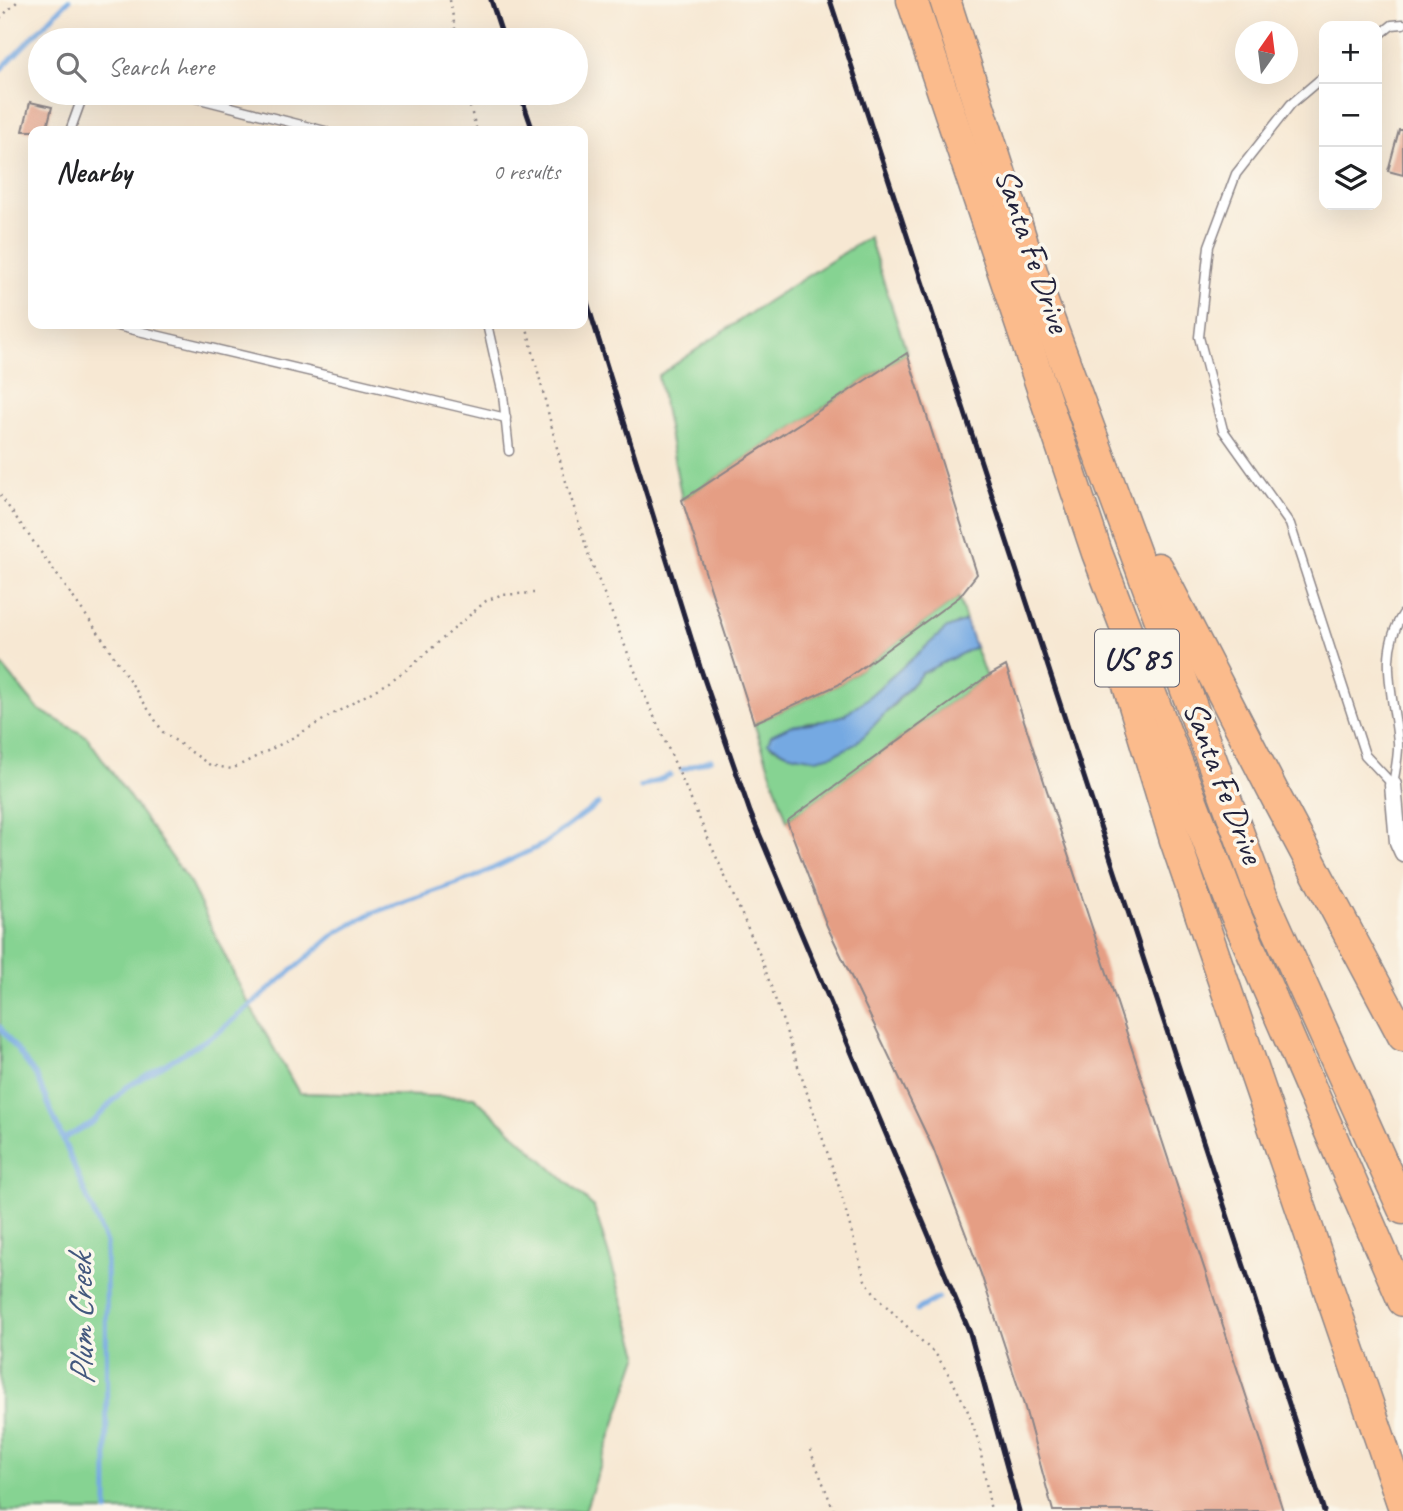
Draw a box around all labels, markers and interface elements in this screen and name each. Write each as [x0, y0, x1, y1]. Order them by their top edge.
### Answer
north arrow [1235, 21, 1298, 84]
map controls [1319, 21, 1382, 210]
button: + [1319, 21, 1382, 84]
search box [28, 28, 588, 105]
icon: search [52, 48, 90, 86]
text: Search here [108, 50, 214, 83]
button: − [1319, 84, 1382, 147]
button: layers [1319, 147, 1382, 210]
text: Nearby [56, 153, 132, 191]
text: 0 results [493, 157, 560, 186]
street label: Santa Fe Drive [985, 163, 1081, 339]
road number: US 85 [1095, 630, 1179, 686]
street label: Santa Fe Drive [1174, 695, 1275, 871]
water label: Plum Creek [57, 1248, 105, 1386]

